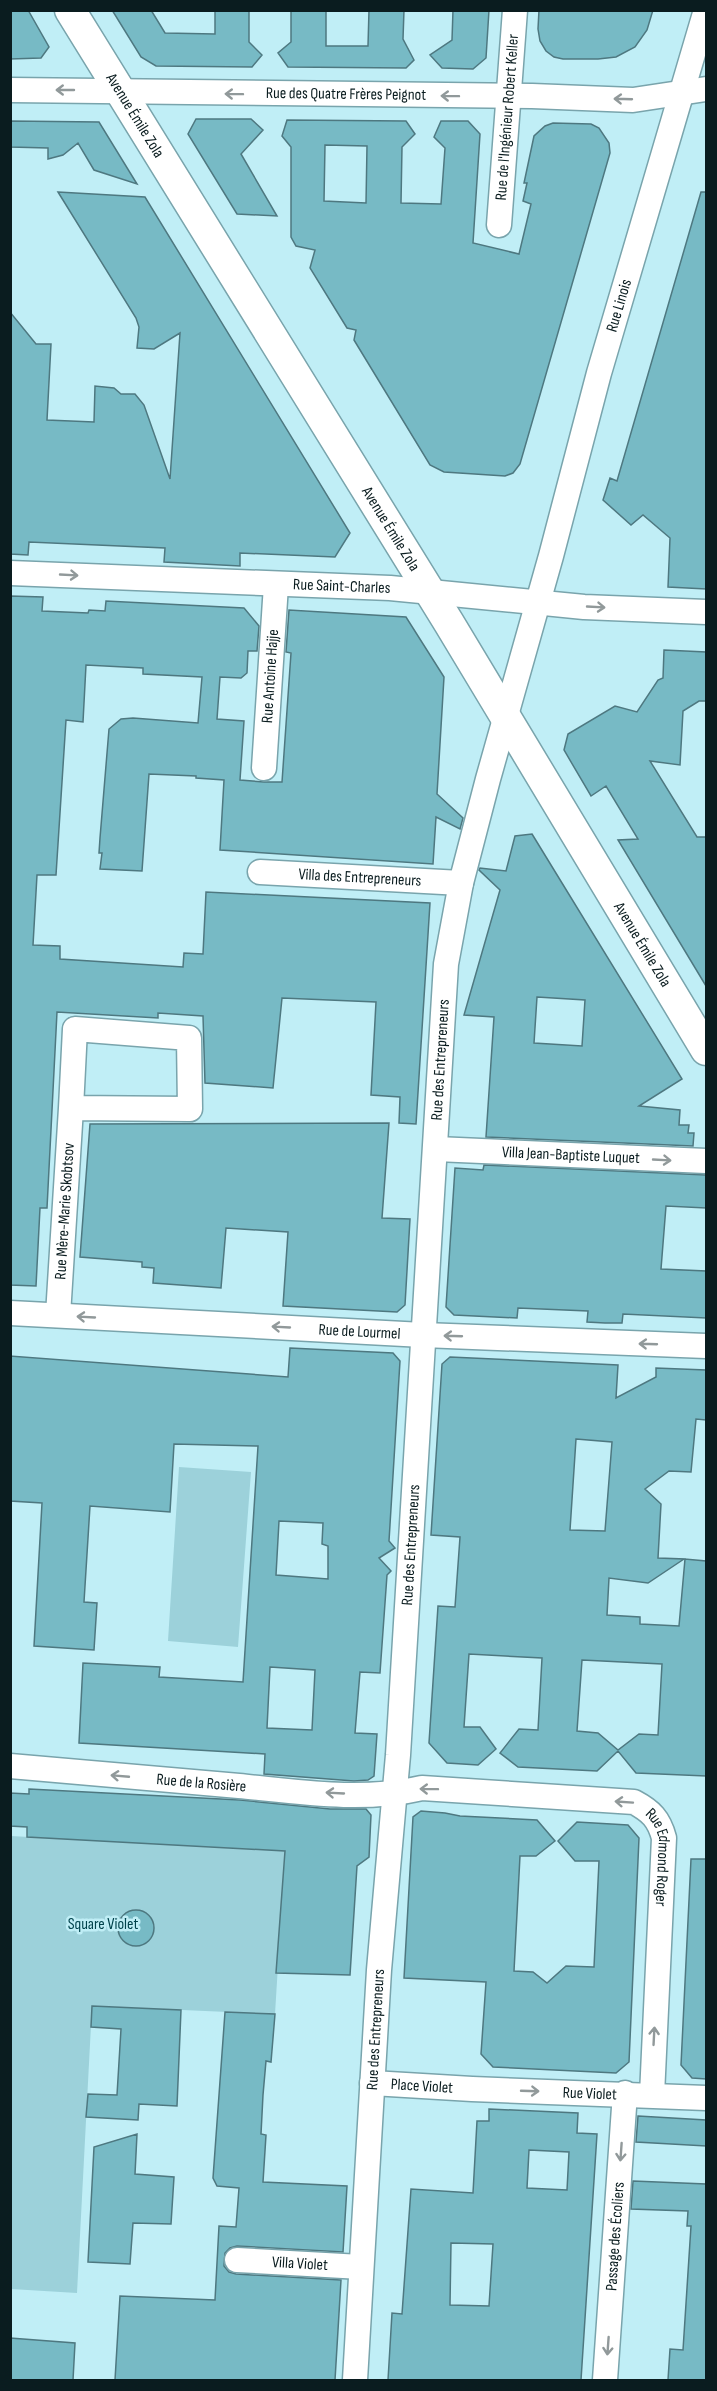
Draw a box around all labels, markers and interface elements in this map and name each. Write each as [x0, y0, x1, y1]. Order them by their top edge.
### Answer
street label: Rue de l'Ingénieur Robert Keller [491, 33, 523, 201]
street label: Avenue Émile Zola [101, 69, 168, 161]
street label: Rue des Quatre Frères Peignot [266, 83, 426, 104]
one-way arrow [56, 84, 76, 96]
one-way arrow [224, 88, 244, 99]
one-way arrow [440, 90, 460, 102]
one-way arrow [613, 94, 633, 105]
street label: Rue Linois [602, 277, 636, 334]
street label: Avenue Émile Zola [357, 482, 424, 575]
one-way arrow [58, 570, 78, 581]
street label: Rue Saint-Charles [293, 575, 391, 598]
one-way arrow [585, 602, 605, 613]
street label: Rue Antoine Hajje [257, 629, 283, 724]
street label: Villa des Entrepreneurs [298, 865, 422, 890]
street label: Avenue Émile Zola [609, 898, 675, 990]
street label: Rue des Entrepreneurs [427, 998, 453, 1121]
street label: Rue Mère-Marie Skobtsov [51, 1142, 78, 1280]
street label: Villa Jean-Baptiste Luquet [501, 1142, 640, 1168]
one-way arrow [652, 1154, 672, 1165]
one-way arrow [76, 1311, 96, 1322]
street label: Rue de Lourmel [318, 1320, 401, 1343]
one-way arrow [271, 1322, 291, 1333]
one-way arrow [444, 1331, 464, 1342]
one-way arrow [639, 1338, 659, 1350]
street label: Rue des Entrepreneurs [398, 1484, 424, 1606]
one-way arrow [110, 1770, 130, 1781]
street label: Rue de la Rosière [156, 1770, 247, 1796]
one-way arrow [420, 1783, 440, 1795]
one-way arrow [326, 1788, 345, 1799]
one-way arrow [614, 1796, 634, 1807]
street label: Rue Edmond Roger [642, 1804, 674, 1907]
park label: Square Violet [68, 1915, 138, 1934]
street label: Rue des Entrepreneurs [362, 1968, 389, 2091]
one-way arrow [649, 2027, 660, 2047]
street label: Place Violet [390, 2075, 454, 2097]
street label: Rue Violet [562, 2083, 617, 2104]
one-way arrow [520, 2085, 540, 2096]
one-way arrow [615, 2141, 626, 2161]
street label: Passage des Écoliers [602, 2181, 628, 2291]
street label: Villa Violet [271, 2252, 328, 2275]
one-way arrow [602, 2336, 613, 2356]

